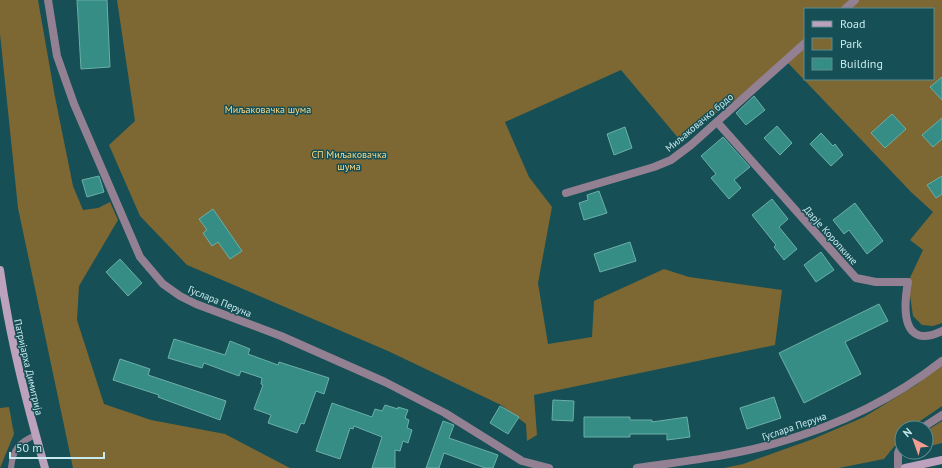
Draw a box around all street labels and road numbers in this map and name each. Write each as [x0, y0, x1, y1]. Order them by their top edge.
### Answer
street label: Миљаковачко брдо [663, 90, 736, 155]
street label: Дарје Коропкине [801, 203, 861, 268]
street label: Гуслара Перуна [186, 283, 254, 320]
street label: Патријарха Димитрија [11, 318, 46, 416]
street label: Гуслара Перуна [760, 409, 828, 444]

